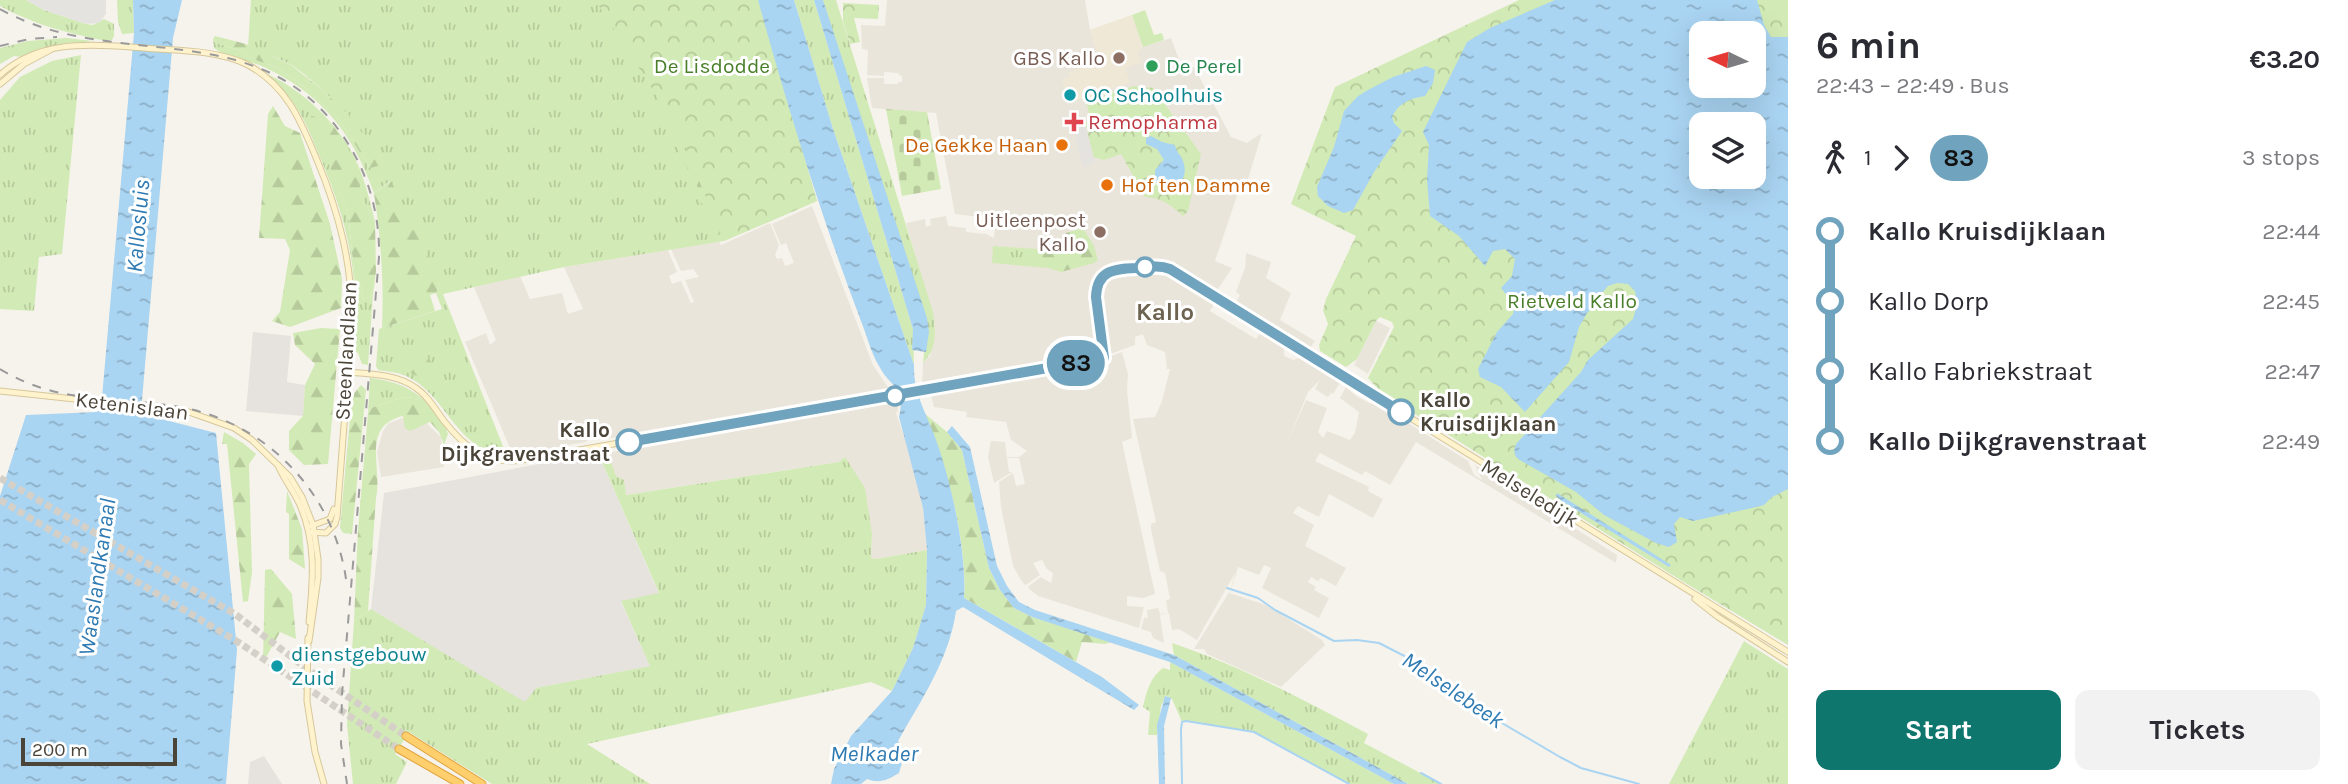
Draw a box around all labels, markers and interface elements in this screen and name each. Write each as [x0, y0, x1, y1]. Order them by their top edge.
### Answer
north arrow [1689, 21, 1766, 98]
map controls [1689, 21, 1766, 189]
text: 6 min [1816, 23, 1921, 68]
text: €3.20 [2250, 44, 2320, 75]
place label: GBS Kallo [1013, 46, 1105, 70]
marker: GBS Kallo [1111, 50, 1127, 66]
park label: De Lisdodde [654, 54, 770, 78]
place label: De Perel [1166, 54, 1242, 78]
marker: De Perel [1144, 58, 1160, 74]
text: 22:43 – 22:49 · Bus [1816, 72, 2010, 99]
place label: OC Schoolhuis [1084, 83, 1223, 107]
marker: OC Schoolhuis [1062, 87, 1078, 103]
place label: Remopharma [1088, 110, 1218, 134]
button: layers [1689, 112, 1766, 189]
marker: Remopharma [1066, 114, 1082, 130]
place label: De Gekke Haan [905, 133, 1048, 157]
marker: De Gekke Haan [1054, 137, 1070, 153]
icon: walk [1816, 139, 1854, 177]
icon: forward [1882, 139, 1920, 177]
text: 1 [1864, 144, 1872, 171]
text: 83 [1944, 144, 1974, 172]
text: 3 stops [2242, 144, 2320, 171]
place label: Hof ten Damme [1121, 173, 1271, 197]
marker: Hof ten Damme [1099, 177, 1115, 193]
water label: Kallosluis [120, 178, 156, 274]
place label: Uitleenpost Kallo [975, 208, 1086, 256]
text: Kallo Kruisdijklaan [1868, 216, 2106, 247]
text: 22:44 [2262, 218, 2320, 245]
marker: Uitleenpost Kallo [1092, 224, 1108, 240]
unlabelled marker [1135, 257, 1155, 277]
street label: Steenlandlaan [330, 281, 362, 421]
text: Kallo Dorp [1868, 286, 1989, 317]
text: 22:45 [2262, 288, 2320, 315]
park label: Rietveld Kallo [1507, 289, 1637, 313]
district label: Kallo [1136, 298, 1194, 326]
line badge: 83 [1044, 340, 1108, 386]
text: 83 [1061, 349, 1091, 377]
text: Kallo Fabriekstraat [1868, 356, 2092, 387]
text: 22:47 [2264, 358, 2320, 385]
unlabelled marker [885, 386, 905, 406]
street label: Ketenislaan [74, 387, 190, 425]
place label: Kallo Kruisdijklaan [1420, 388, 1556, 436]
marker: Kallo Kruisdijklaan [1388, 399, 1414, 425]
place label: Kallo Dijkgravenstraat [441, 418, 610, 466]
text: Kallo Dijkgravenstraat [1868, 426, 2147, 457]
text: 22:49 [2262, 428, 2320, 455]
marker: Kallo Dijkgravenstraat [616, 429, 642, 455]
street label: Melseledijk [1477, 454, 1583, 532]
water label: Waaslandkanaal [73, 496, 121, 658]
place label: dienstgebouw Zuid [291, 642, 427, 690]
water label: Melselebeek [1397, 646, 1509, 734]
marker: dienstgebouw Zuid [269, 658, 285, 674]
button: Start [1816, 690, 2061, 770]
button: Tickets [2075, 690, 2320, 770]
scale bar [21, 735, 177, 767]
text: 200 m [32, 739, 88, 761]
water label: Melkader [830, 740, 919, 767]

